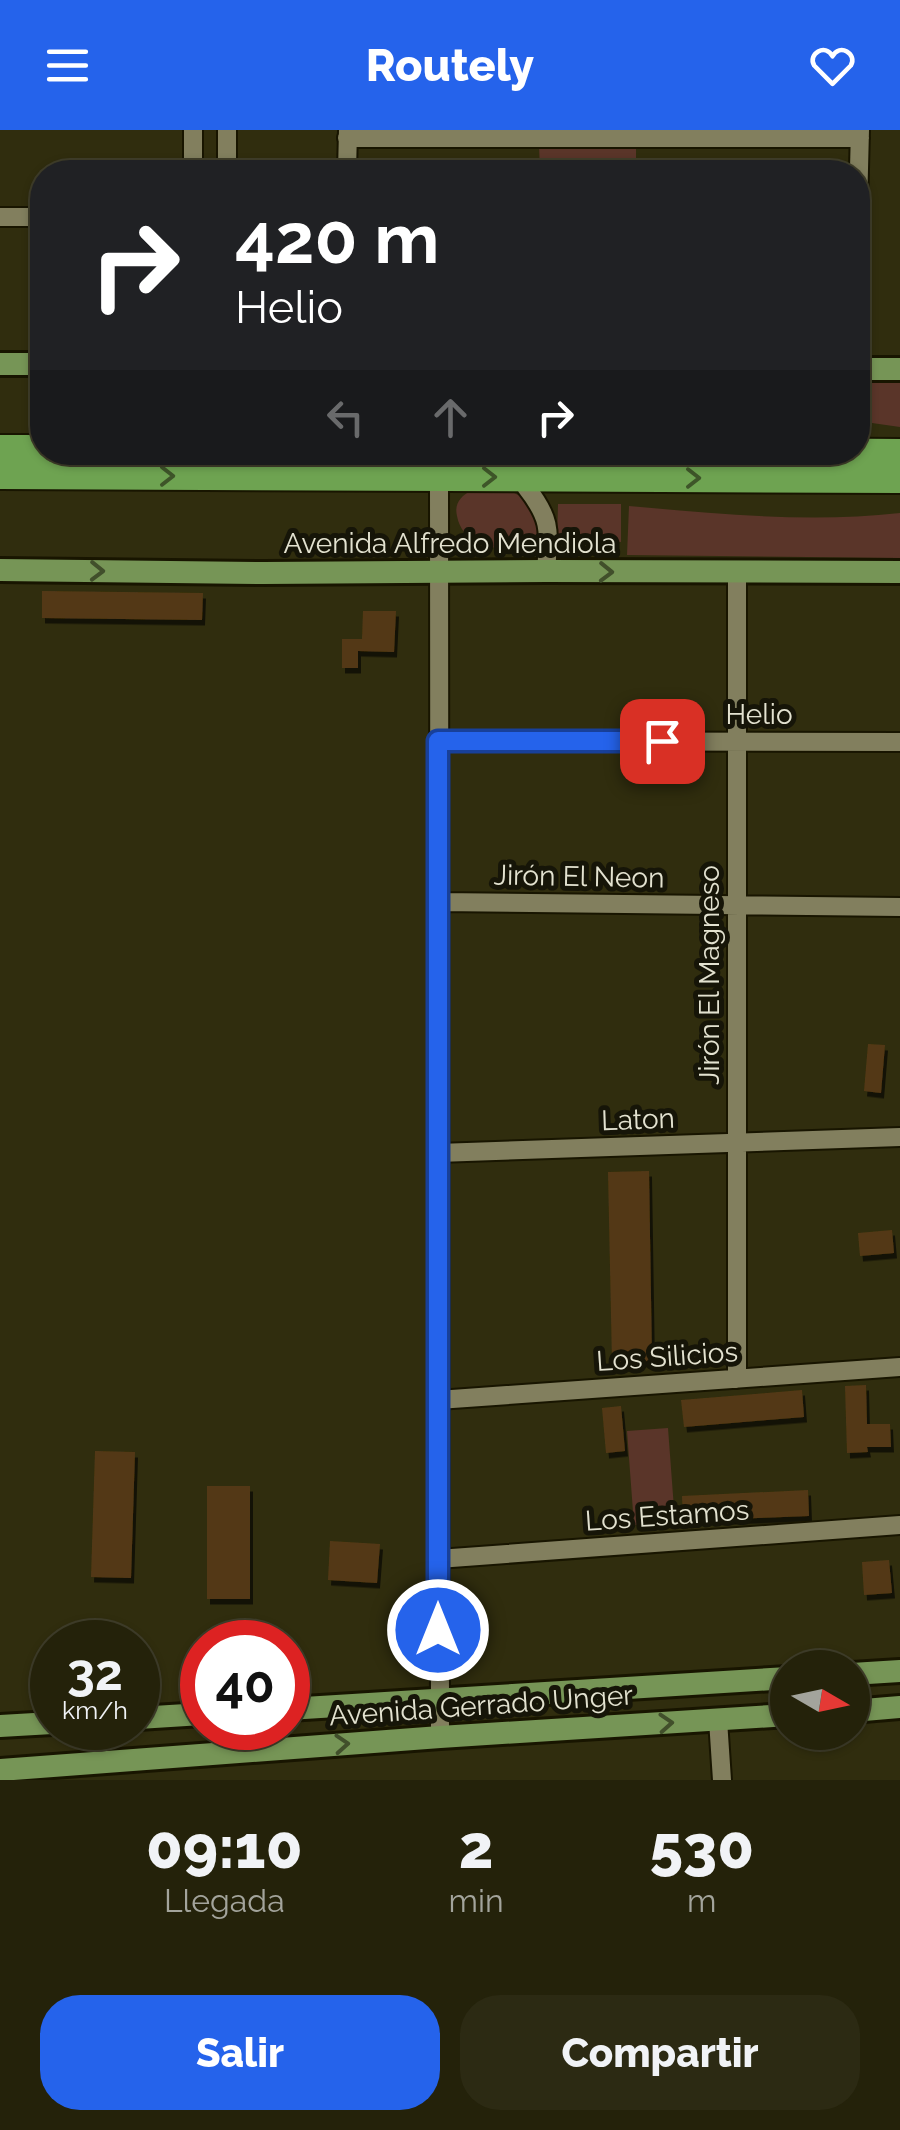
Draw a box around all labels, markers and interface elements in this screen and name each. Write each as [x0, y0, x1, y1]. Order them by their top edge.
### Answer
icon: menu [40, 38, 95, 93]
icon: heart [805, 38, 860, 93]
text: Routely [366, 39, 534, 92]
text: 420 m [235, 197, 439, 279]
icon: right [70, 200, 200, 330]
text: Helio [235, 281, 343, 334]
icon: left [318, 390, 373, 445]
icon: ahead [423, 390, 478, 445]
icon: right [528, 390, 583, 445]
one-way arrow [160, 465, 176, 487]
one-way arrow [482, 466, 497, 488]
one-way arrow [686, 467, 701, 489]
street label: Avenida Alfredo Mendiola [283, 527, 617, 560]
one-way arrow [90, 560, 106, 582]
one-way arrow [598, 561, 614, 582]
street label: Helio [725, 698, 793, 731]
pin [620, 699, 705, 784]
icon: arrive [635, 714, 690, 769]
street label: Jirón El Neon [493, 859, 665, 894]
street label: Jirón El Magneso [693, 865, 726, 1085]
street label: Laton [601, 1102, 675, 1137]
street label: Los Silicios [595, 1335, 739, 1378]
street label: Los Estamos [584, 1493, 750, 1538]
position arrow [386, 1578, 490, 1682]
speed limit sign: 40 [180, 1620, 310, 1750]
text: 32 [67, 1643, 123, 1702]
north arrow [770, 1650, 870, 1750]
map controls [770, 1650, 870, 1750]
street label: Avenida Gerrado Unger [328, 1678, 634, 1733]
text: km/h [62, 1695, 128, 1725]
one-way arrow [658, 1713, 674, 1734]
one-way arrow [334, 1734, 350, 1756]
text: 09:10 [146, 1812, 303, 1882]
text: 2 [459, 1812, 493, 1882]
text: 530 [650, 1812, 754, 1882]
text: Llegada [164, 1882, 285, 1919]
text: min [449, 1882, 504, 1919]
text: m [687, 1882, 716, 1919]
button: Salir [40, 1995, 440, 2110]
button: Compartir [460, 1995, 860, 2110]

